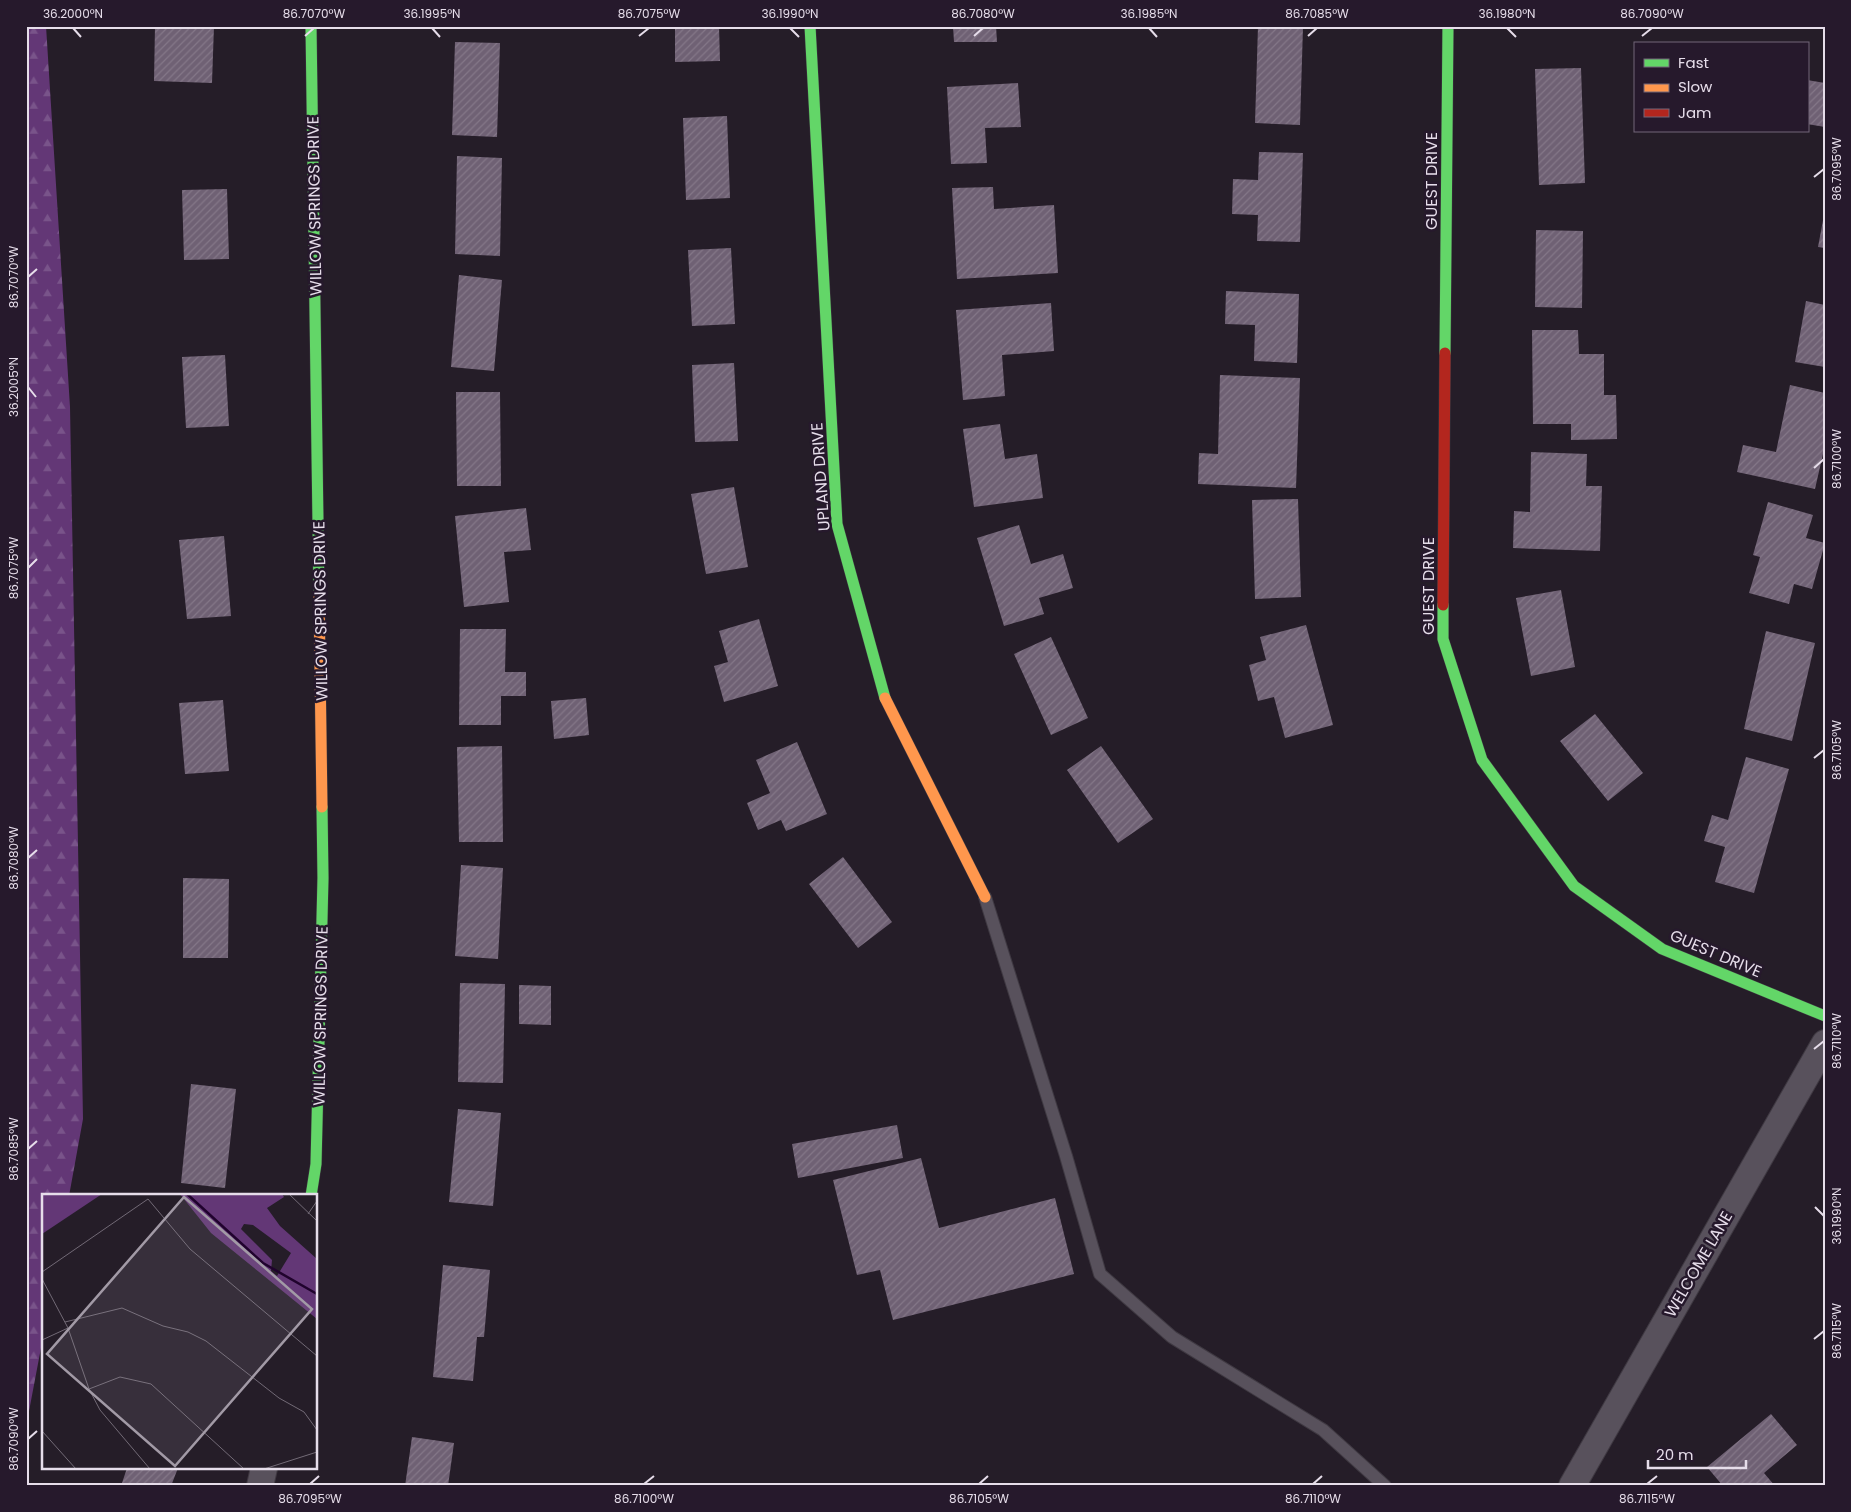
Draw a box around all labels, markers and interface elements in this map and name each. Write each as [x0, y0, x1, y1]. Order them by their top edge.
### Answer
text: 36.2000°N [43, 5, 103, 22]
text: 86.7070°W [283, 5, 346, 22]
text: 36.1995°N [403, 5, 461, 22]
text: 86.7075°W [618, 5, 681, 22]
text: 36.1990°N [761, 5, 819, 22]
text: 86.7080°W [951, 5, 1015, 22]
text: 36.1985°N [1120, 5, 1178, 22]
text: 86.7085°W [1285, 5, 1349, 22]
text: 36.1980°N [1478, 5, 1536, 22]
text: 86.7090°W [1620, 5, 1684, 22]
legend [1634, 42, 1808, 132]
text: Fast [1678, 52, 1709, 73]
text: Slow [1678, 76, 1713, 97]
text: Jam [1678, 102, 1712, 123]
street label: WILLOW SPRINGS DRIVE [301, 116, 328, 296]
street label: GUEST DRIVE [1420, 132, 1443, 230]
text: 86.7095°W [1828, 137, 1845, 201]
text: 86.7070°W [5, 245, 22, 308]
text: 36.2005°N [5, 357, 22, 417]
street label: UPLAND DRIVE [805, 422, 836, 532]
text: 86.7100°W [1828, 429, 1845, 489]
street label: WILLOW SPRINGS DRIVE [307, 521, 334, 701]
text: 86.7075°W [5, 536, 22, 599]
street label: GUEST DRIVE [1417, 537, 1440, 635]
text: 86.7105°W [1828, 720, 1845, 780]
text: 86.7080°W [5, 826, 22, 890]
street label: GUEST DRIVE [1666, 924, 1765, 983]
street label: WILLOW SPRINGS DRIVE [307, 926, 334, 1106]
text: 86.7110°W [1828, 1013, 1845, 1069]
text: 86.7085°W [5, 1117, 22, 1181]
text: 36.1990°N [1828, 1187, 1845, 1245]
inset map [42, 1194, 318, 1470]
street label: WELCOME LANE [1659, 1207, 1738, 1322]
text: 86.7115°W [1828, 1303, 1845, 1359]
text: 86.7090°W [5, 1407, 22, 1471]
scale bar [1648, 1437, 1746, 1469]
text: 20 m [1656, 1444, 1694, 1465]
text: 86.7095°W [278, 1490, 342, 1507]
text: 86.7100°W [614, 1490, 674, 1507]
text: 86.7105°W [949, 1490, 1009, 1507]
text: 86.7110°W [1285, 1490, 1341, 1507]
text: 86.7115°W [1619, 1490, 1675, 1507]

